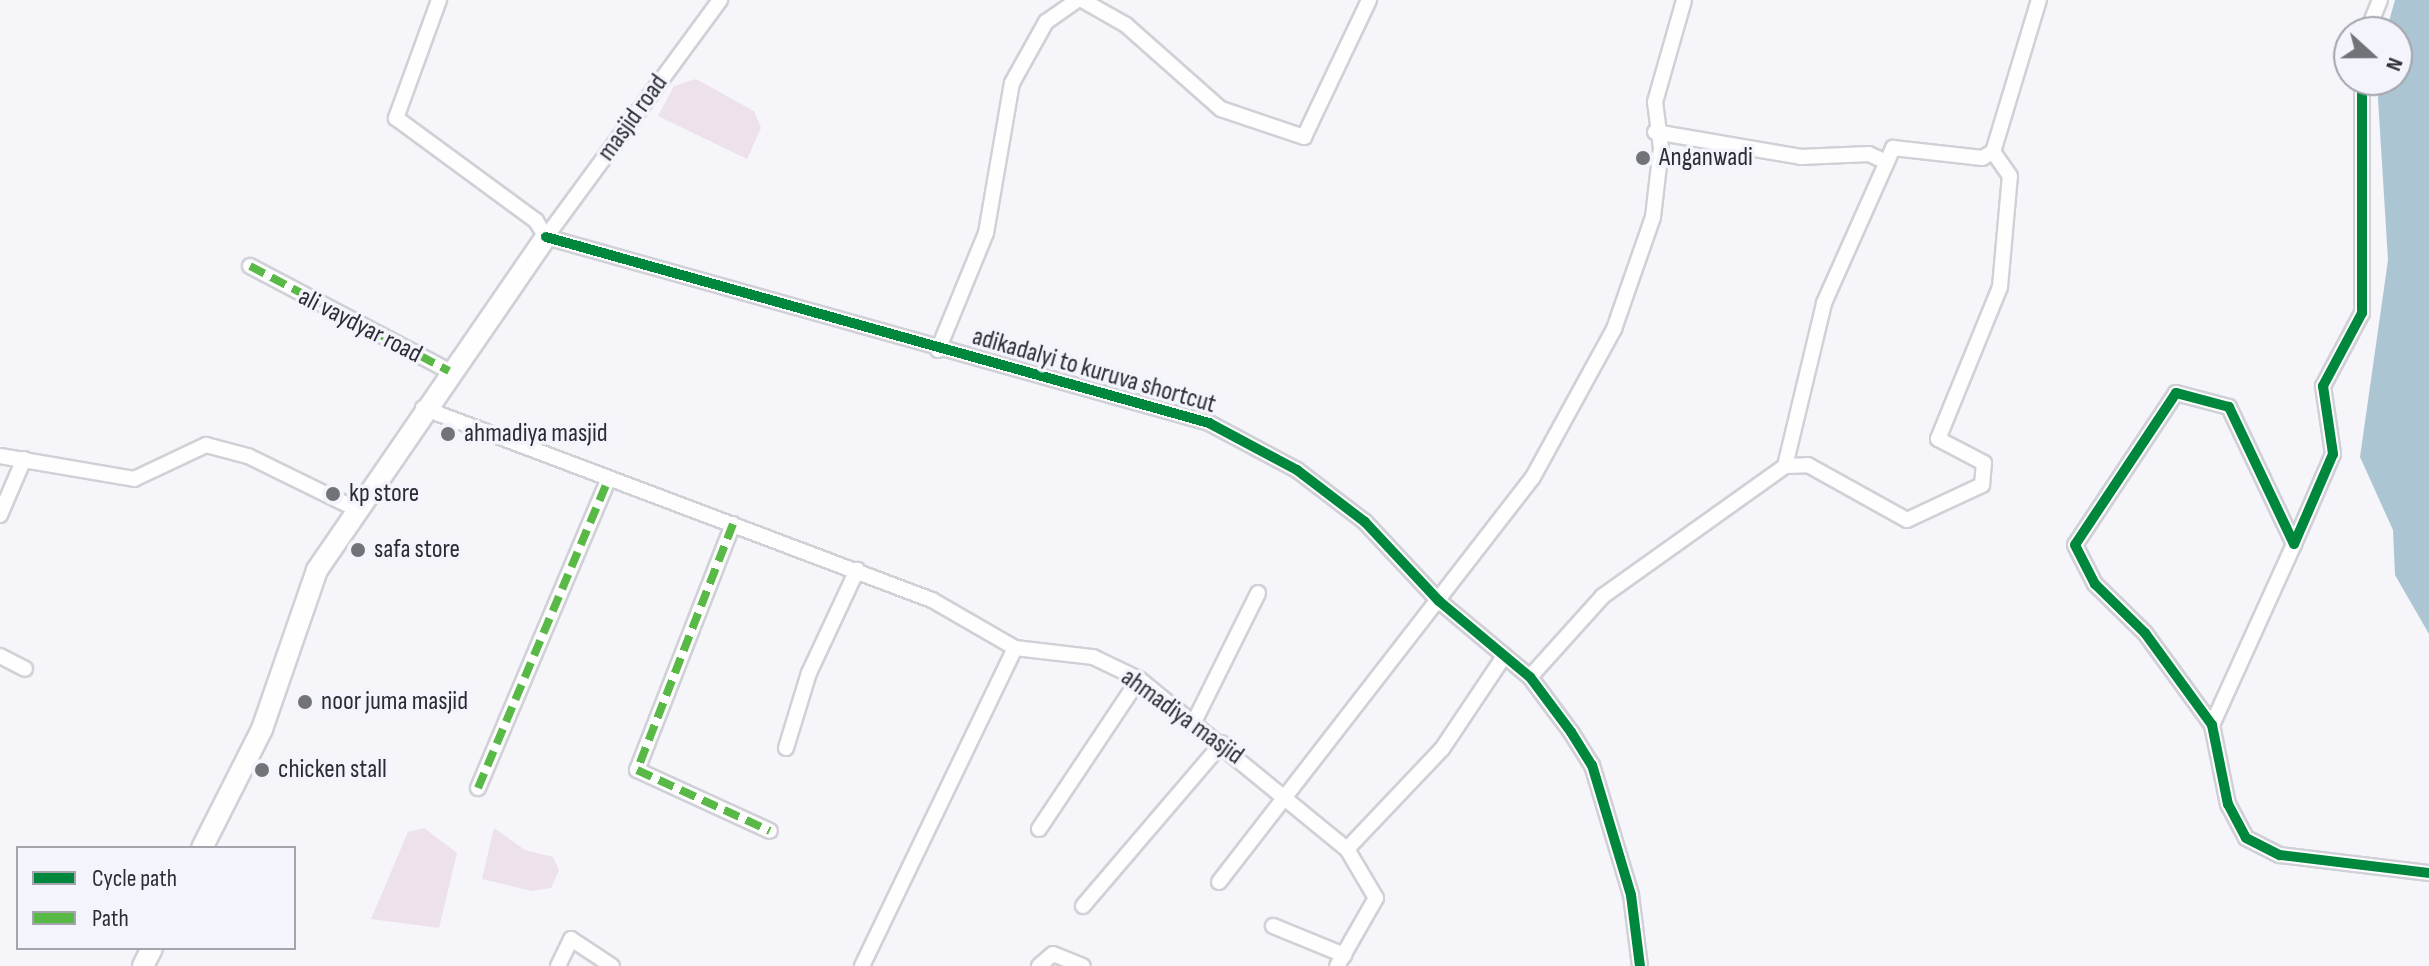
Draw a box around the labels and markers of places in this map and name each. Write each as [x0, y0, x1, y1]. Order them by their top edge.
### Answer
place label: Anganwadi [1659, 142, 1753, 174]
marker: Anganwadi [1634, 149, 1652, 167]
place label: ahmadiya masjid [464, 418, 608, 450]
marker: ahmadiya masjid [439, 425, 457, 443]
place label: kp store [349, 478, 419, 510]
marker: kp store [324, 485, 342, 503]
place label: safa store [374, 534, 460, 566]
marker: safa store [349, 541, 367, 559]
place label: noor juma masjid [321, 686, 468, 718]
marker: noor juma masjid [296, 693, 314, 711]
place label: chicken stall [278, 754, 387, 786]
marker: chicken stall [253, 761, 271, 779]

